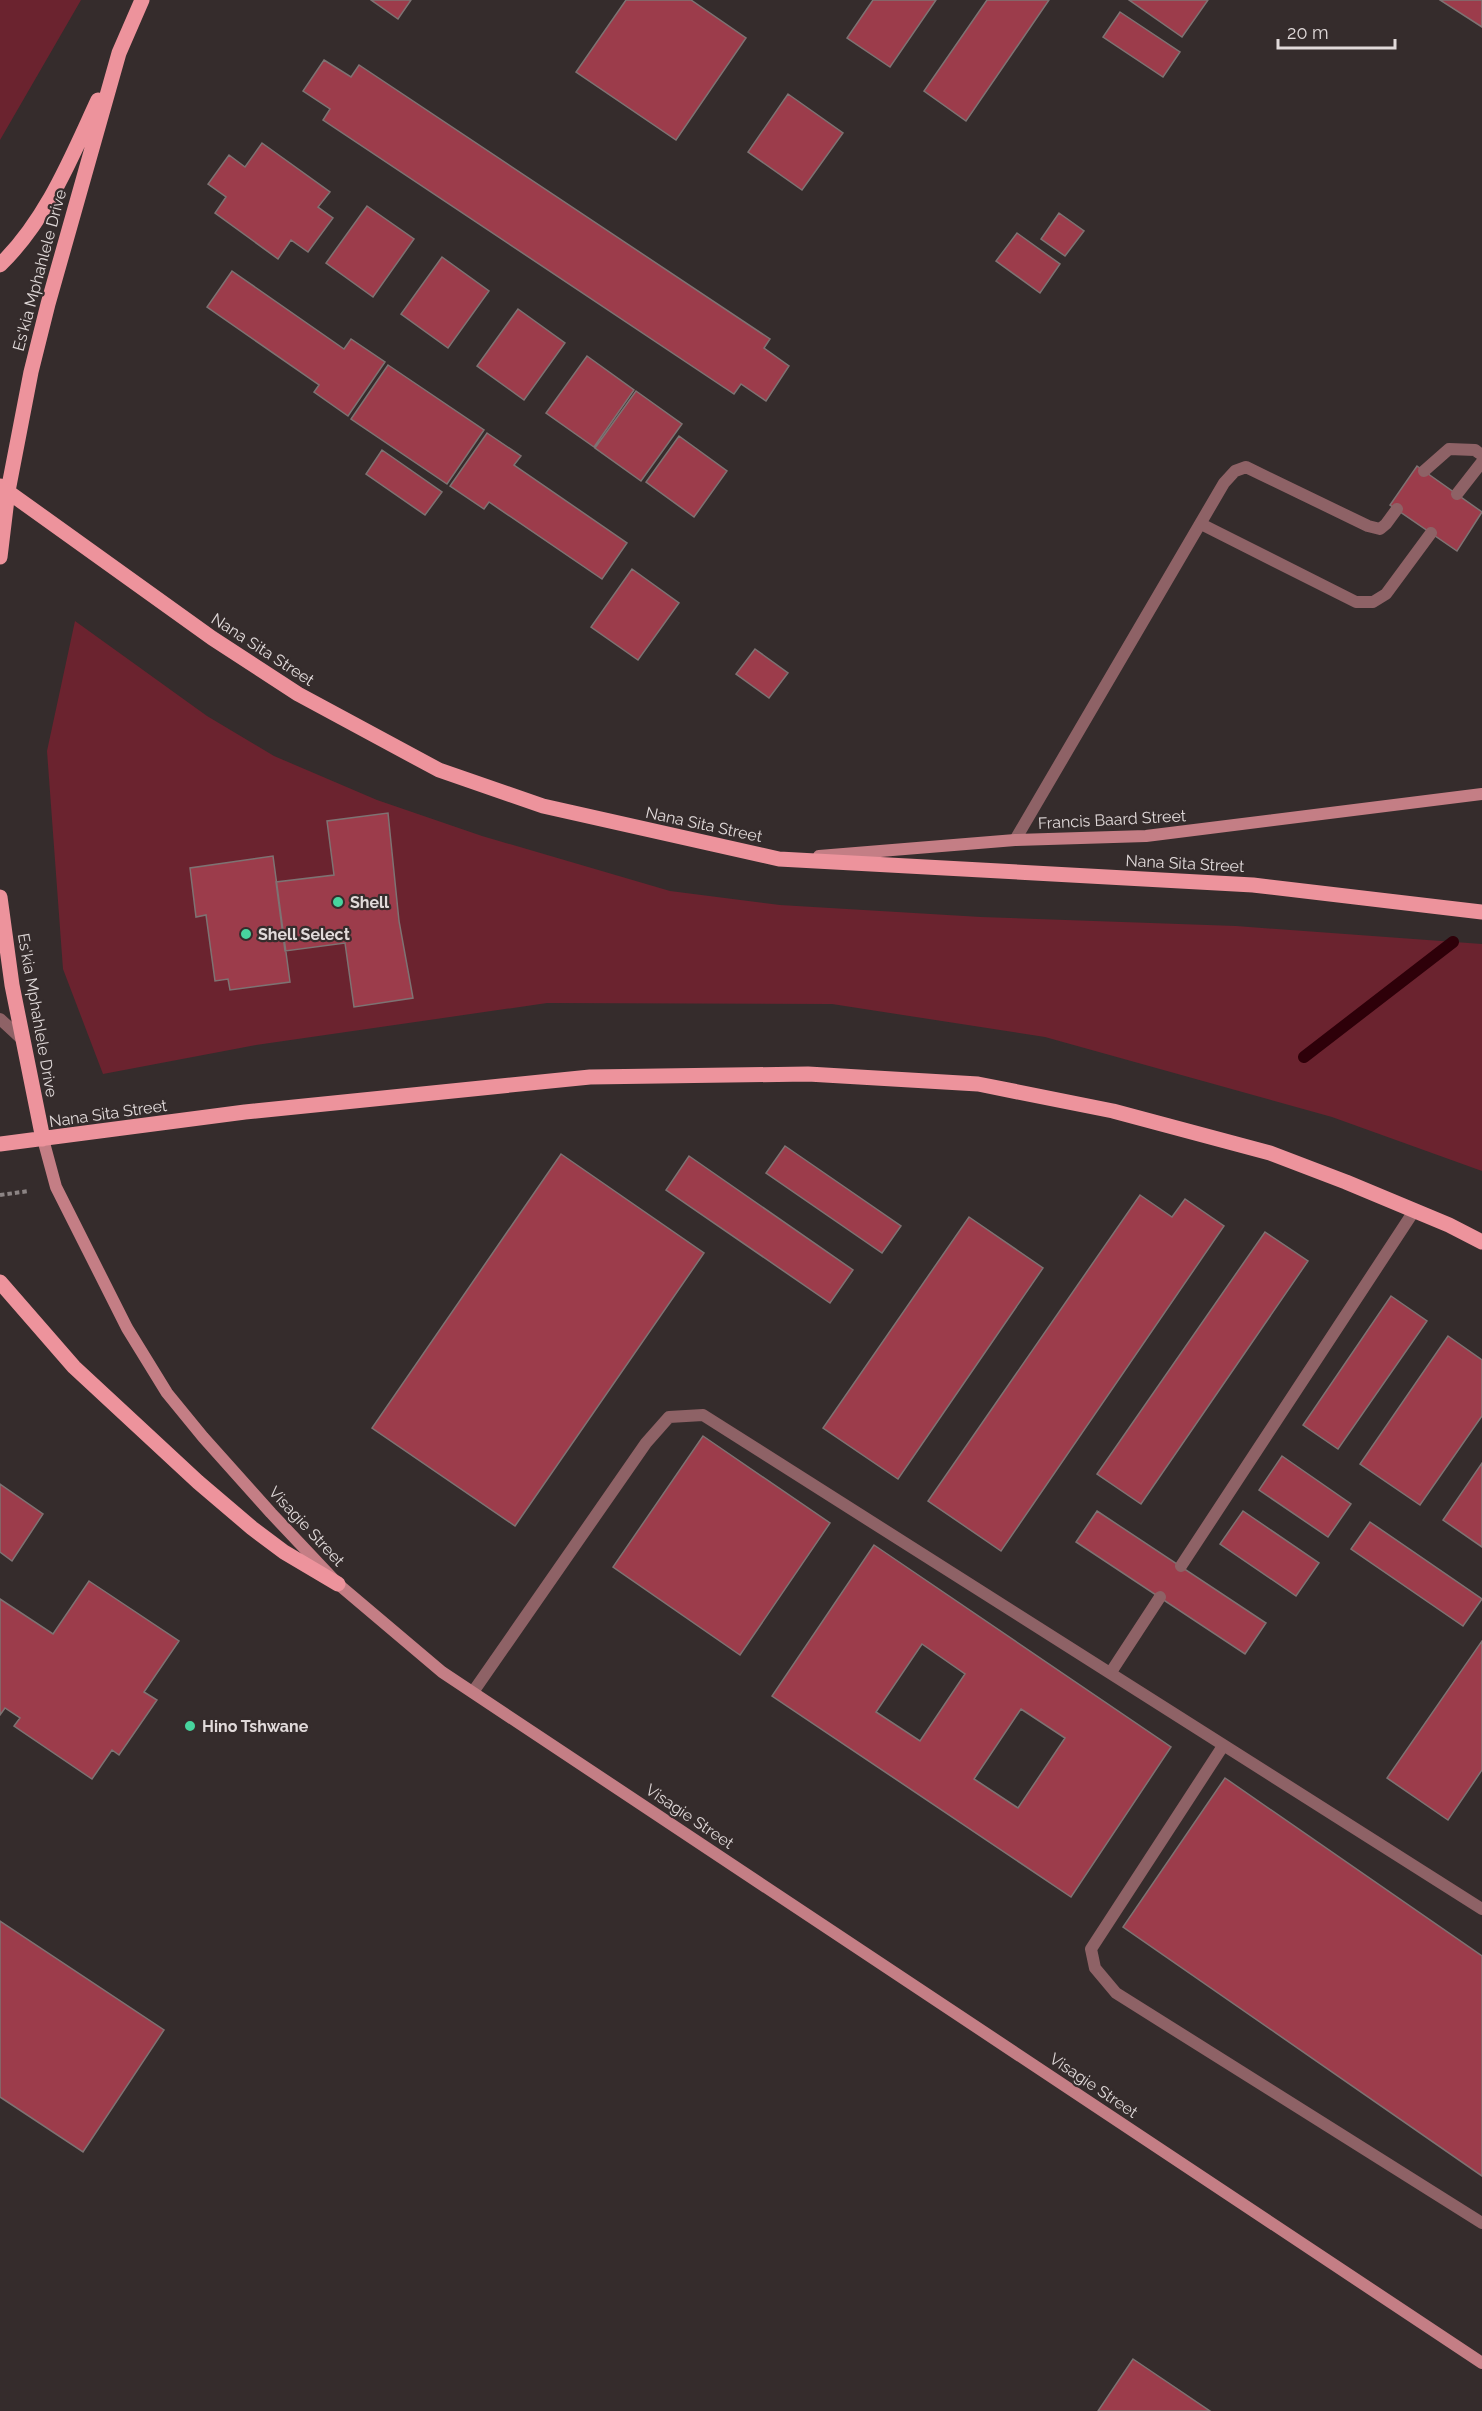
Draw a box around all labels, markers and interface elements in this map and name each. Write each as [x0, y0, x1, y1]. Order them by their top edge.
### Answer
scale bar [1278, 12, 1395, 50]
text: 20 m [1287, 22, 1329, 43]
street label: Es'kia Mphahlele Drive [9, 187, 70, 353]
street label: Nana Sita Street [208, 609, 318, 690]
street label: Nana Sita Street [644, 803, 765, 846]
street label: Francis Baard Street [1037, 806, 1187, 833]
street label: Nana Sita Street [1125, 851, 1245, 876]
place label: Shell [350, 893, 390, 912]
marker: Shell [331, 895, 345, 909]
place label: Shell Select [258, 925, 350, 944]
marker: Shell Select [239, 927, 253, 941]
street label: Es'kia Mphahlele Drive [14, 932, 61, 1099]
street label: Nana Sita Street [48, 1096, 169, 1131]
street label: Visagie Street [265, 1483, 349, 1571]
place label: Hino Tshwane [202, 1717, 309, 1736]
marker: Hino Tshwane [183, 1719, 197, 1733]
street label: Visagie Street [642, 1780, 738, 1853]
street label: Visagie Street [1046, 2049, 1142, 2122]

